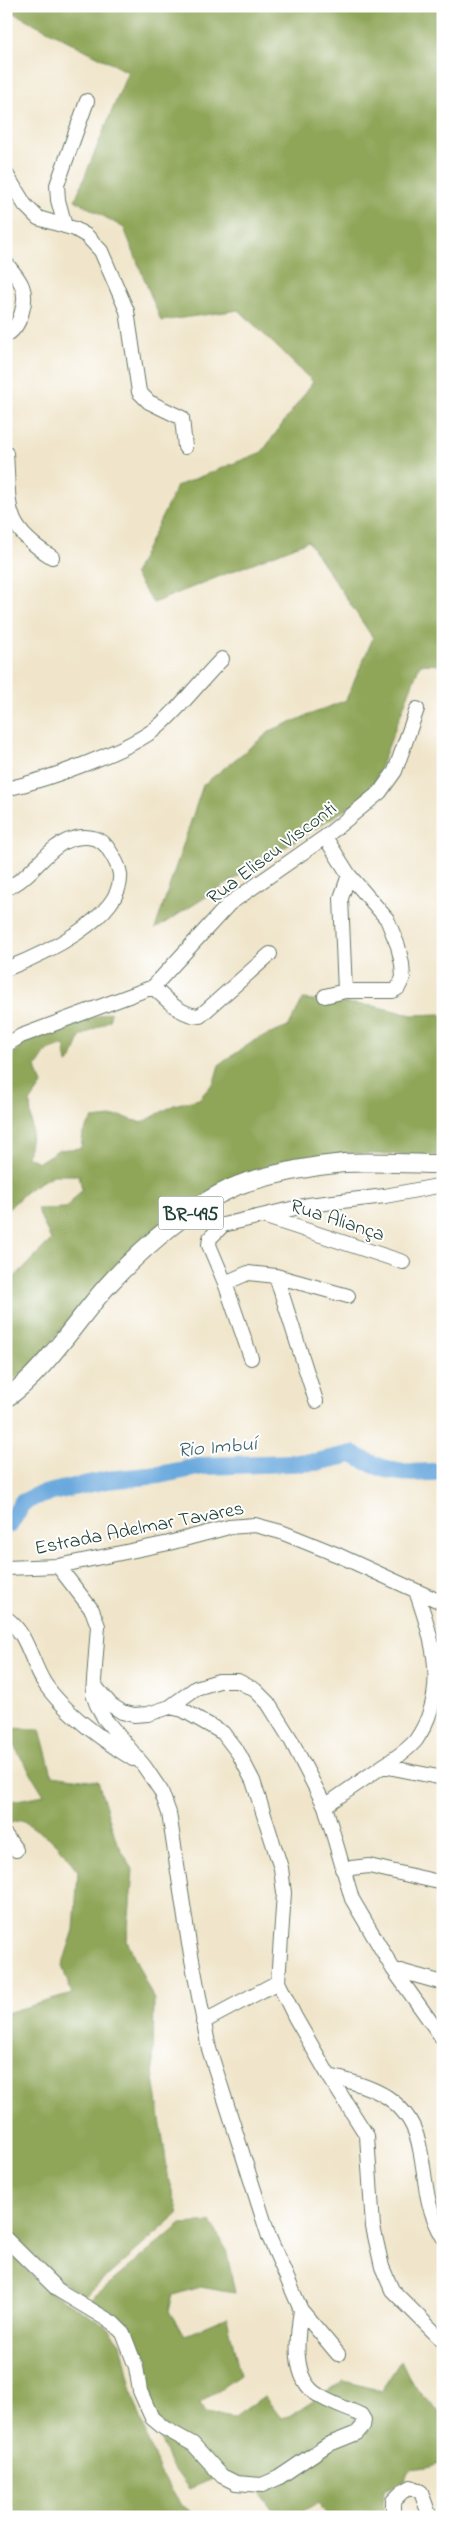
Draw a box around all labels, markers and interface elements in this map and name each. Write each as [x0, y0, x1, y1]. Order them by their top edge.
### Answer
street label: Rua Eliseu Visconti [201, 795, 344, 913]
street label: Rua Aliança [286, 1192, 388, 1250]
road number: BR-495 [158, 1196, 224, 1230]
water label: Rio Imbuí [176, 1429, 261, 1466]
street label: Estrada Adelmar Tavares [32, 1495, 247, 1564]

